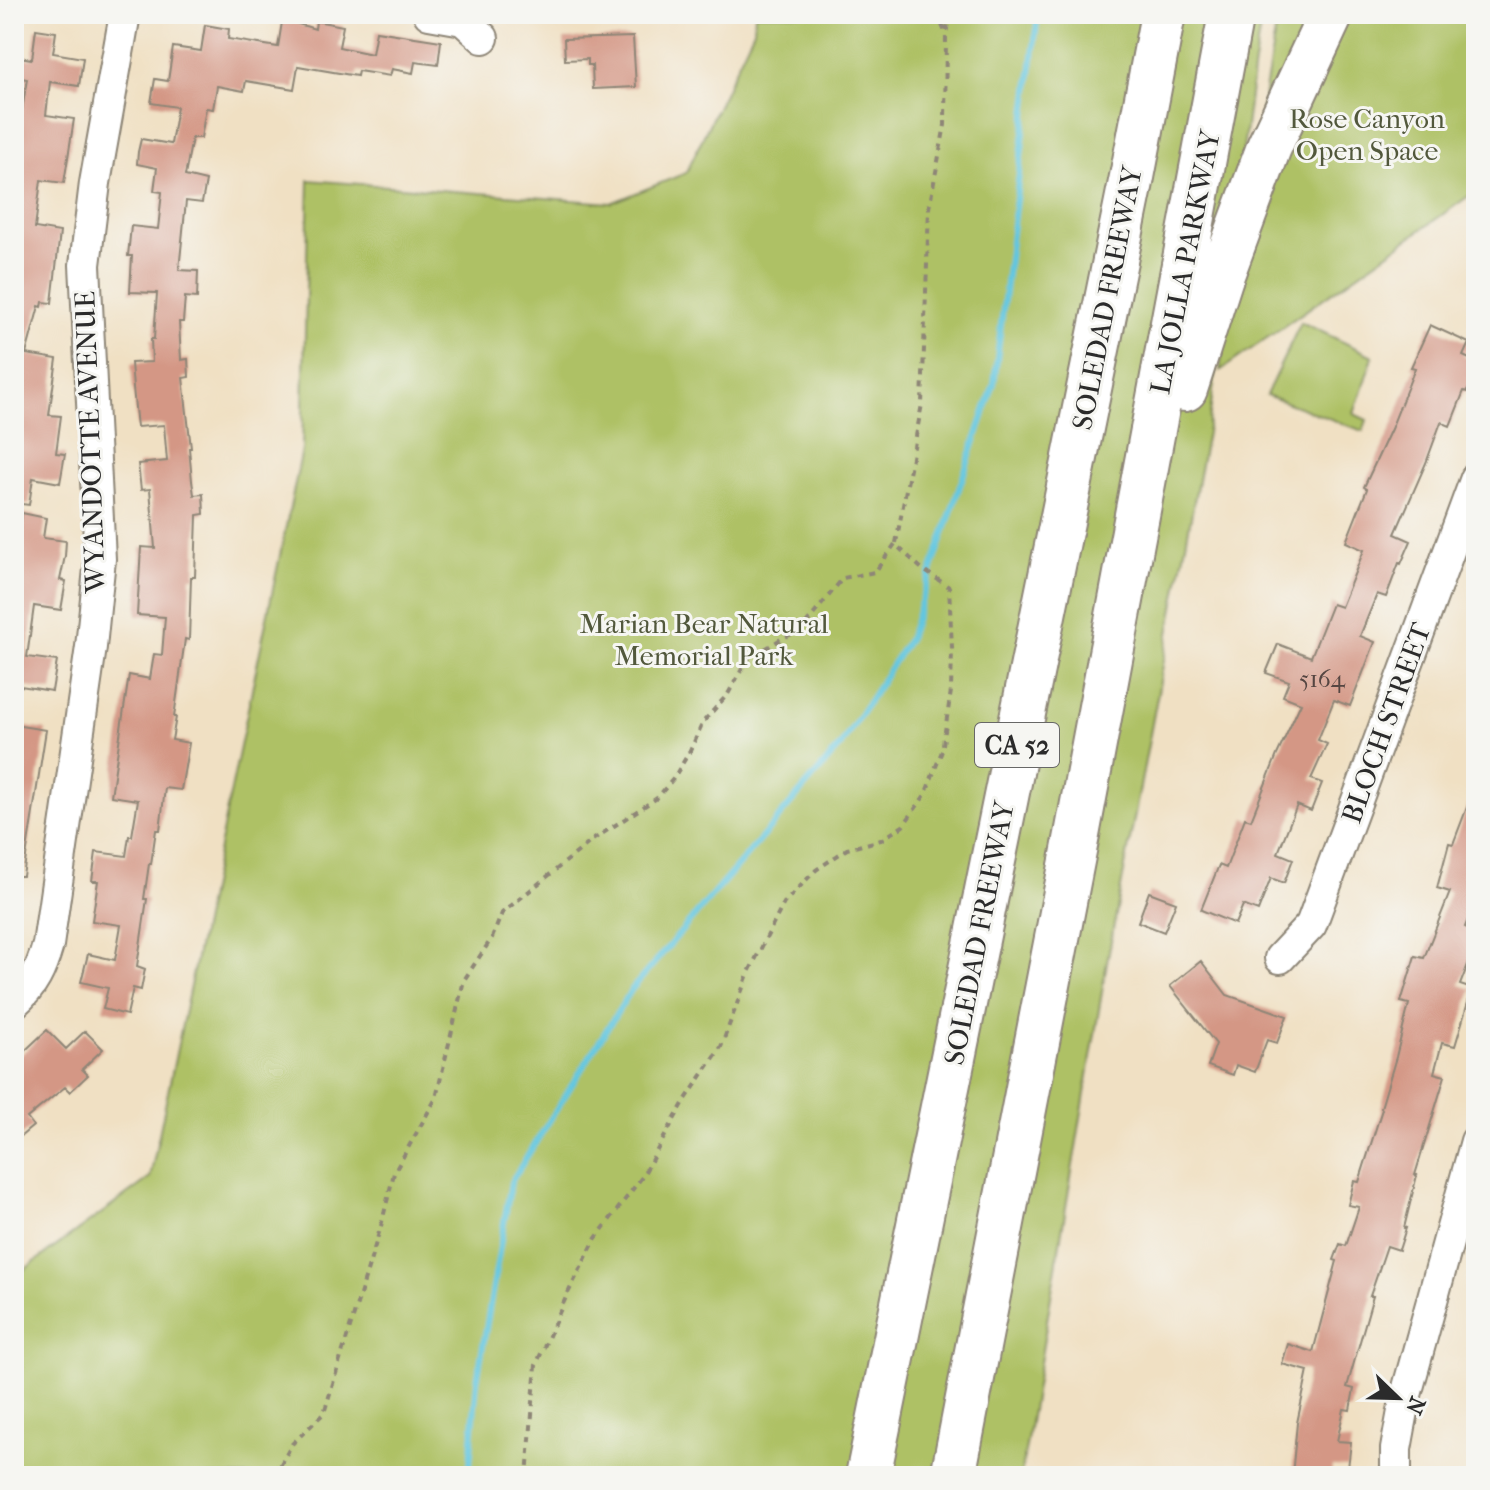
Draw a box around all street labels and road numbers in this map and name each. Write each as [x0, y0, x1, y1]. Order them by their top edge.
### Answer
street label: LA JOLLA PARKWAY [1143, 126, 1227, 397]
street label: SOLEDAD FREEWAY [1065, 162, 1149, 433]
street label: WYANDOTTE AVENUE [68, 290, 112, 595]
street label: BLOCH STREET [1334, 617, 1438, 828]
road number: CA 52 [975, 723, 1059, 767]
street label: SOLEDAD FREEWAY [937, 797, 1021, 1068]

